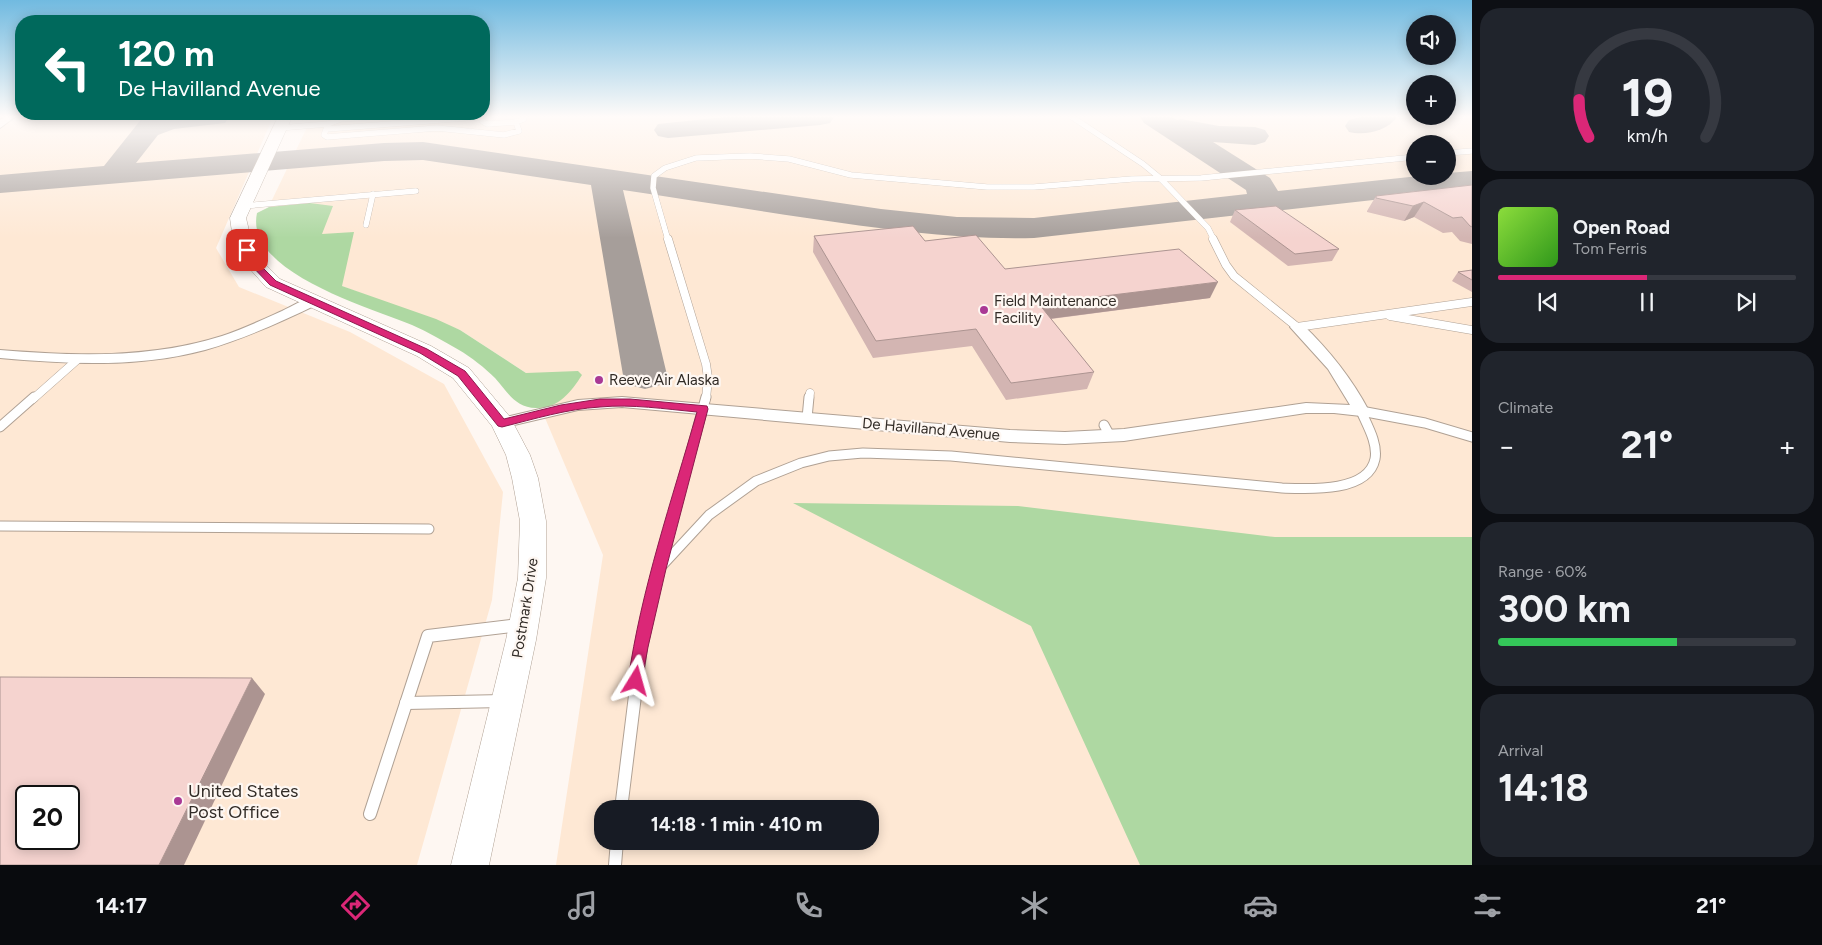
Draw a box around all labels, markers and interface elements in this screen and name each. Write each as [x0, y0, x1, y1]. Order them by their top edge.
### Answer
map controls [1406, 15, 1456, 185]
button: sound [1406, 15, 1456, 65]
text: 120 m [118, 33, 215, 75]
icon: left [35, 35, 100, 100]
text: 19 [1621, 67, 1673, 129]
text: De Havilland Avenue [118, 75, 321, 102]
button: + [1406, 75, 1456, 125]
text: km/h [1627, 125, 1667, 146]
button: − [1406, 135, 1456, 185]
text: Open Road [1573, 216, 1670, 239]
pin [226, 229, 268, 271]
icon: arrive [233, 236, 261, 264]
text: Tom Ferris [1573, 239, 1647, 258]
icon: previous [1534, 288, 1562, 316]
icon: pause [1633, 288, 1661, 316]
icon: next [1732, 288, 1760, 316]
place label: Field Maintenance Facility [994, 292, 1116, 327]
marker: Field Maintenance Facility [978, 304, 990, 316]
place label: Reeve Air Alaska [609, 371, 719, 389]
marker: Reeve Air Alaska [593, 374, 605, 386]
text: Climate [1498, 398, 1553, 417]
street label: De Havilland Avenue [861, 414, 1001, 444]
text: 21° [1621, 422, 1673, 468]
text: − [1498, 429, 1515, 463]
text: + [1779, 429, 1796, 463]
street label: Postmark Drive [508, 557, 542, 659]
text: Range · 60% [1498, 562, 1587, 581]
text: 300 km [1498, 586, 1631, 632]
position arrow [609, 654, 661, 706]
text: Arrival [1498, 741, 1543, 760]
text: 14:18 [1498, 765, 1589, 811]
place label: United States Post Office [188, 780, 299, 823]
speed limit sign: 20 [15, 785, 80, 850]
marker: United States Post Office [172, 795, 184, 807]
text: 14:18 · 1 min · 410 m [651, 813, 822, 836]
icon: directions [338, 888, 373, 923]
icon: music [565, 888, 600, 923]
icon: phone [791, 888, 826, 923]
icon: climate [1017, 888, 1052, 923]
icon: car [1243, 888, 1278, 923]
icon: filters [1470, 888, 1505, 923]
text: 14:17 [96, 892, 147, 919]
text: 21° [1696, 892, 1726, 919]

